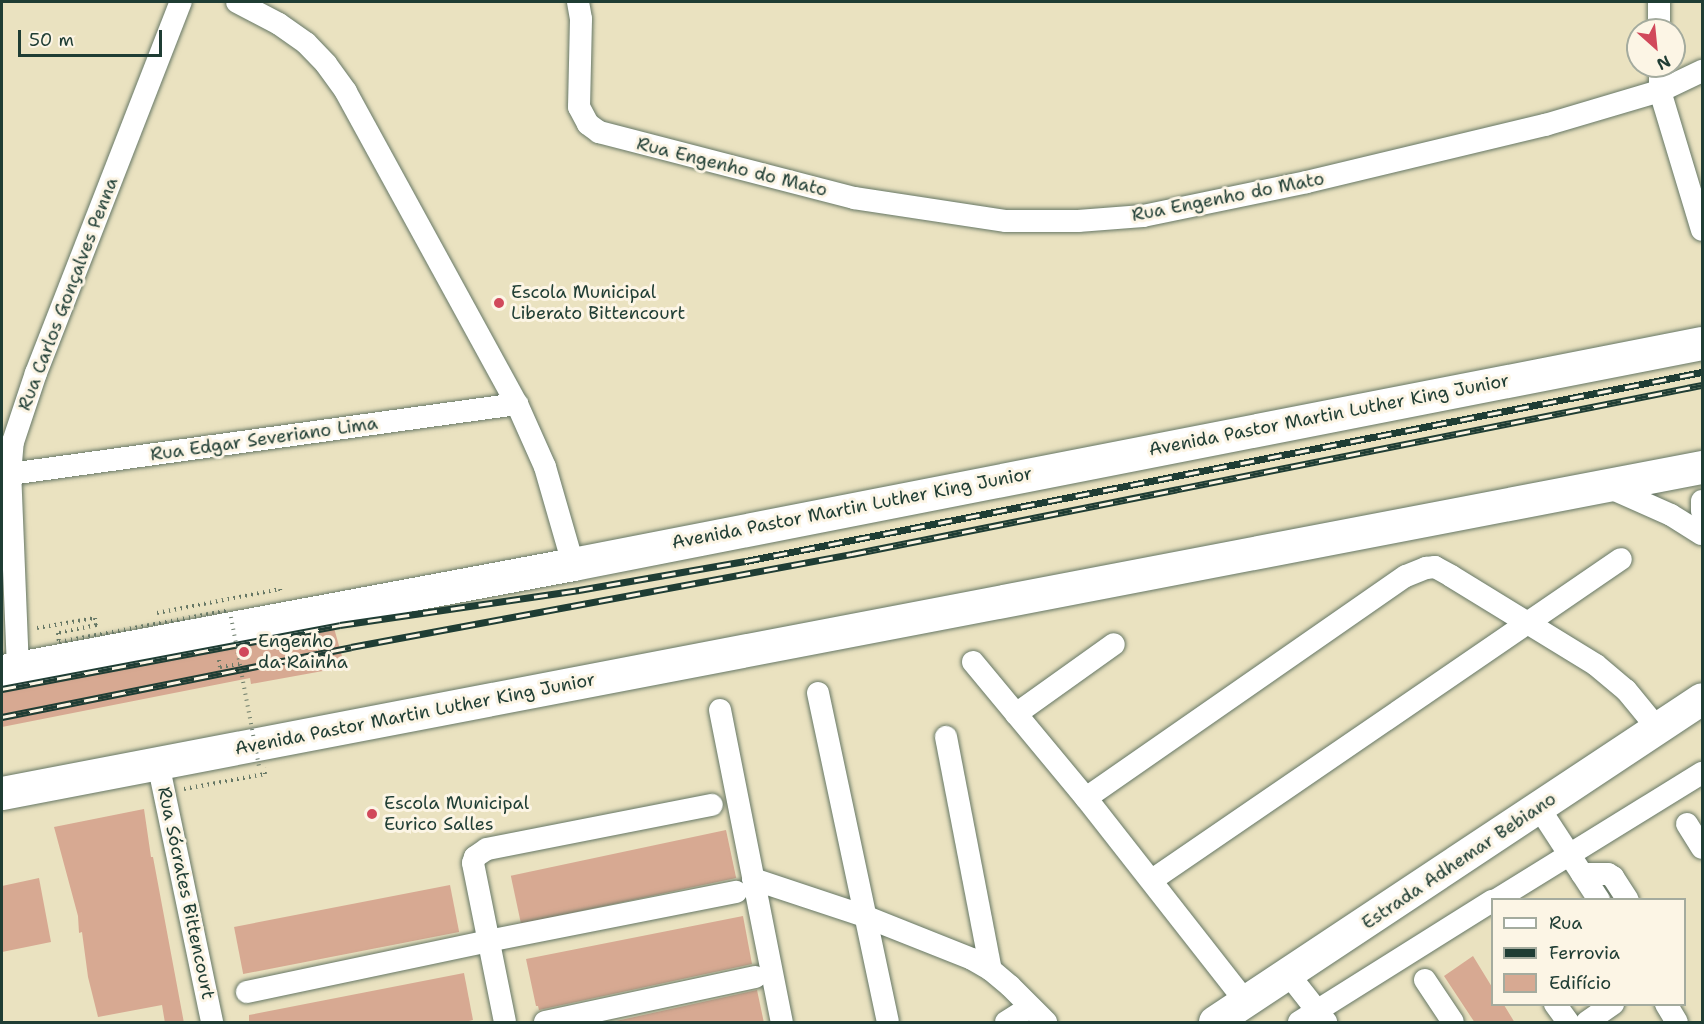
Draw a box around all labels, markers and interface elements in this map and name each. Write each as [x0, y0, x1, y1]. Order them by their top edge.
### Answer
scale bar [21, 18, 165, 56]
north arrow [1626, 18, 1686, 78]
text: 50 m [29, 28, 74, 52]
text: N [1653, 50, 1674, 75]
street label: Rua Engenho do Mato [634, 133, 830, 201]
street label: Rua Engenho do Mato [1130, 168, 1326, 226]
street label: Rua Carlos Gonçalves Penna [14, 174, 122, 414]
place label: Escola Municipal Liberato Bittencourt [511, 282, 685, 324]
marker: Escola Municipal Liberato Bittencourt [492, 296, 506, 310]
street label: Avenida Pastor Martin Luther King Junior [1147, 369, 1511, 461]
street label: Rua Edgar Severiano Lima [149, 412, 379, 466]
street label: Avenida Pastor Martin Luther King Junior [670, 462, 1034, 554]
place label: Engenho da Rainha [258, 631, 348, 674]
marker: Engenho da Rainha [235, 643, 253, 661]
street label: Avenida Pastor Martin Luther King Junior [233, 668, 597, 760]
street label: Rua Sócrates Bittencourt [153, 785, 219, 1001]
street label: Estrada Adhemar Bebiano [1358, 788, 1560, 934]
place label: Escola Municipal Eurico Salles [384, 793, 529, 836]
marker: Escola Municipal Eurico Salles [365, 807, 379, 821]
legend [1491, 898, 1686, 1006]
text: Rua [1549, 911, 1582, 935]
text: Ferrovia [1549, 941, 1620, 965]
text: Edifício [1549, 971, 1611, 995]

